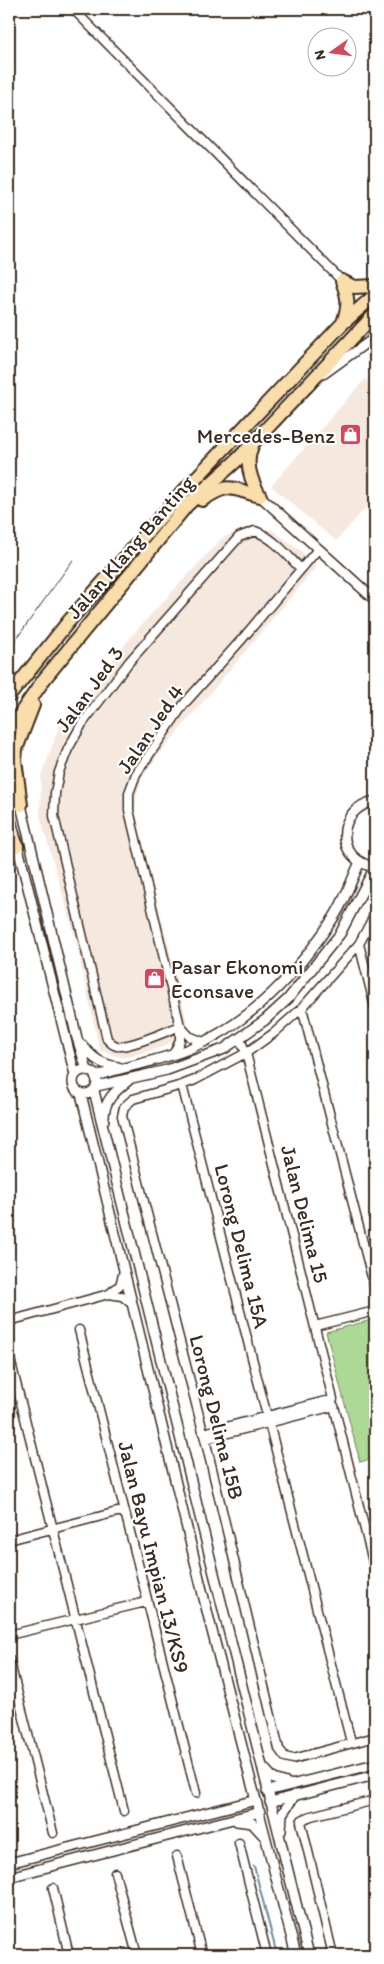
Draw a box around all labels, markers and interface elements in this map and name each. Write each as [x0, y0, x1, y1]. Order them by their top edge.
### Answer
north arrow [306, 28, 356, 78]
text: N [310, 48, 329, 62]
place label: Mercedes-Benz [197, 423, 335, 448]
shop icon: Mercedes-Benz [339, 423, 363, 447]
street label: Jalan Klang Banting [61, 470, 199, 624]
street label: Jalan Jed 3 [49, 641, 129, 737]
street label: Jalan Jed 4 [111, 680, 189, 778]
place label: Pasar Ekonomi Econsave [171, 954, 304, 1003]
shop icon: Pasar Ekonomi Econsave [143, 966, 167, 990]
street label: Jalan Delima 15 [276, 1142, 334, 1286]
street label: Lorong Delima 15A [209, 1161, 275, 1331]
street label: Lorong Delima 15B [184, 1332, 250, 1502]
street label: Jalan Bayu Impian 13/KS9 [113, 1438, 195, 1676]

